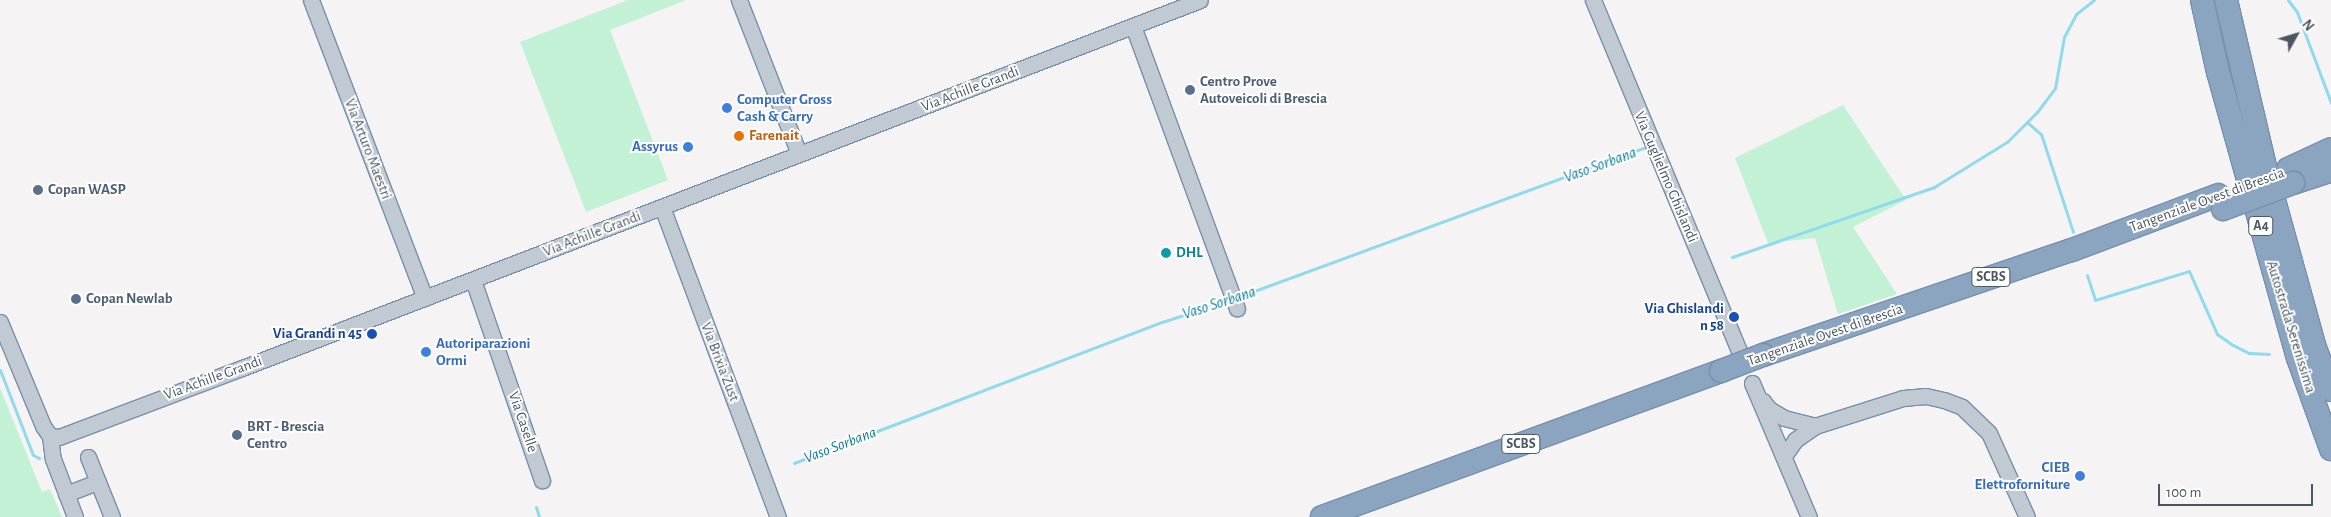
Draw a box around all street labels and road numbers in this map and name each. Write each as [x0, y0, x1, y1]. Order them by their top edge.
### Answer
street label: Via Achille Grandi [919, 62, 1021, 116]
street label: Via Arturo Maestri [341, 96, 395, 202]
street label: Via Guglielmo Ghislandi [1630, 109, 1702, 245]
street label: Tangenziale Ovest di Brescia [2127, 164, 2287, 236]
street label: Via Achille Grandi [541, 207, 643, 261]
road number: A4 [2247, 215, 2275, 238]
street label: Autostrada Serenissima [2262, 259, 2320, 395]
road number: SCBS [1971, 266, 2011, 288]
street label: Tangenziale Ovest di Brescia [1745, 300, 1905, 370]
street label: Via Brixia Zust [697, 320, 743, 404]
street label: Via Achille Grandi [161, 352, 265, 404]
street label: Via Caselle [504, 389, 542, 455]
road number: SCBS [1501, 432, 1541, 456]

